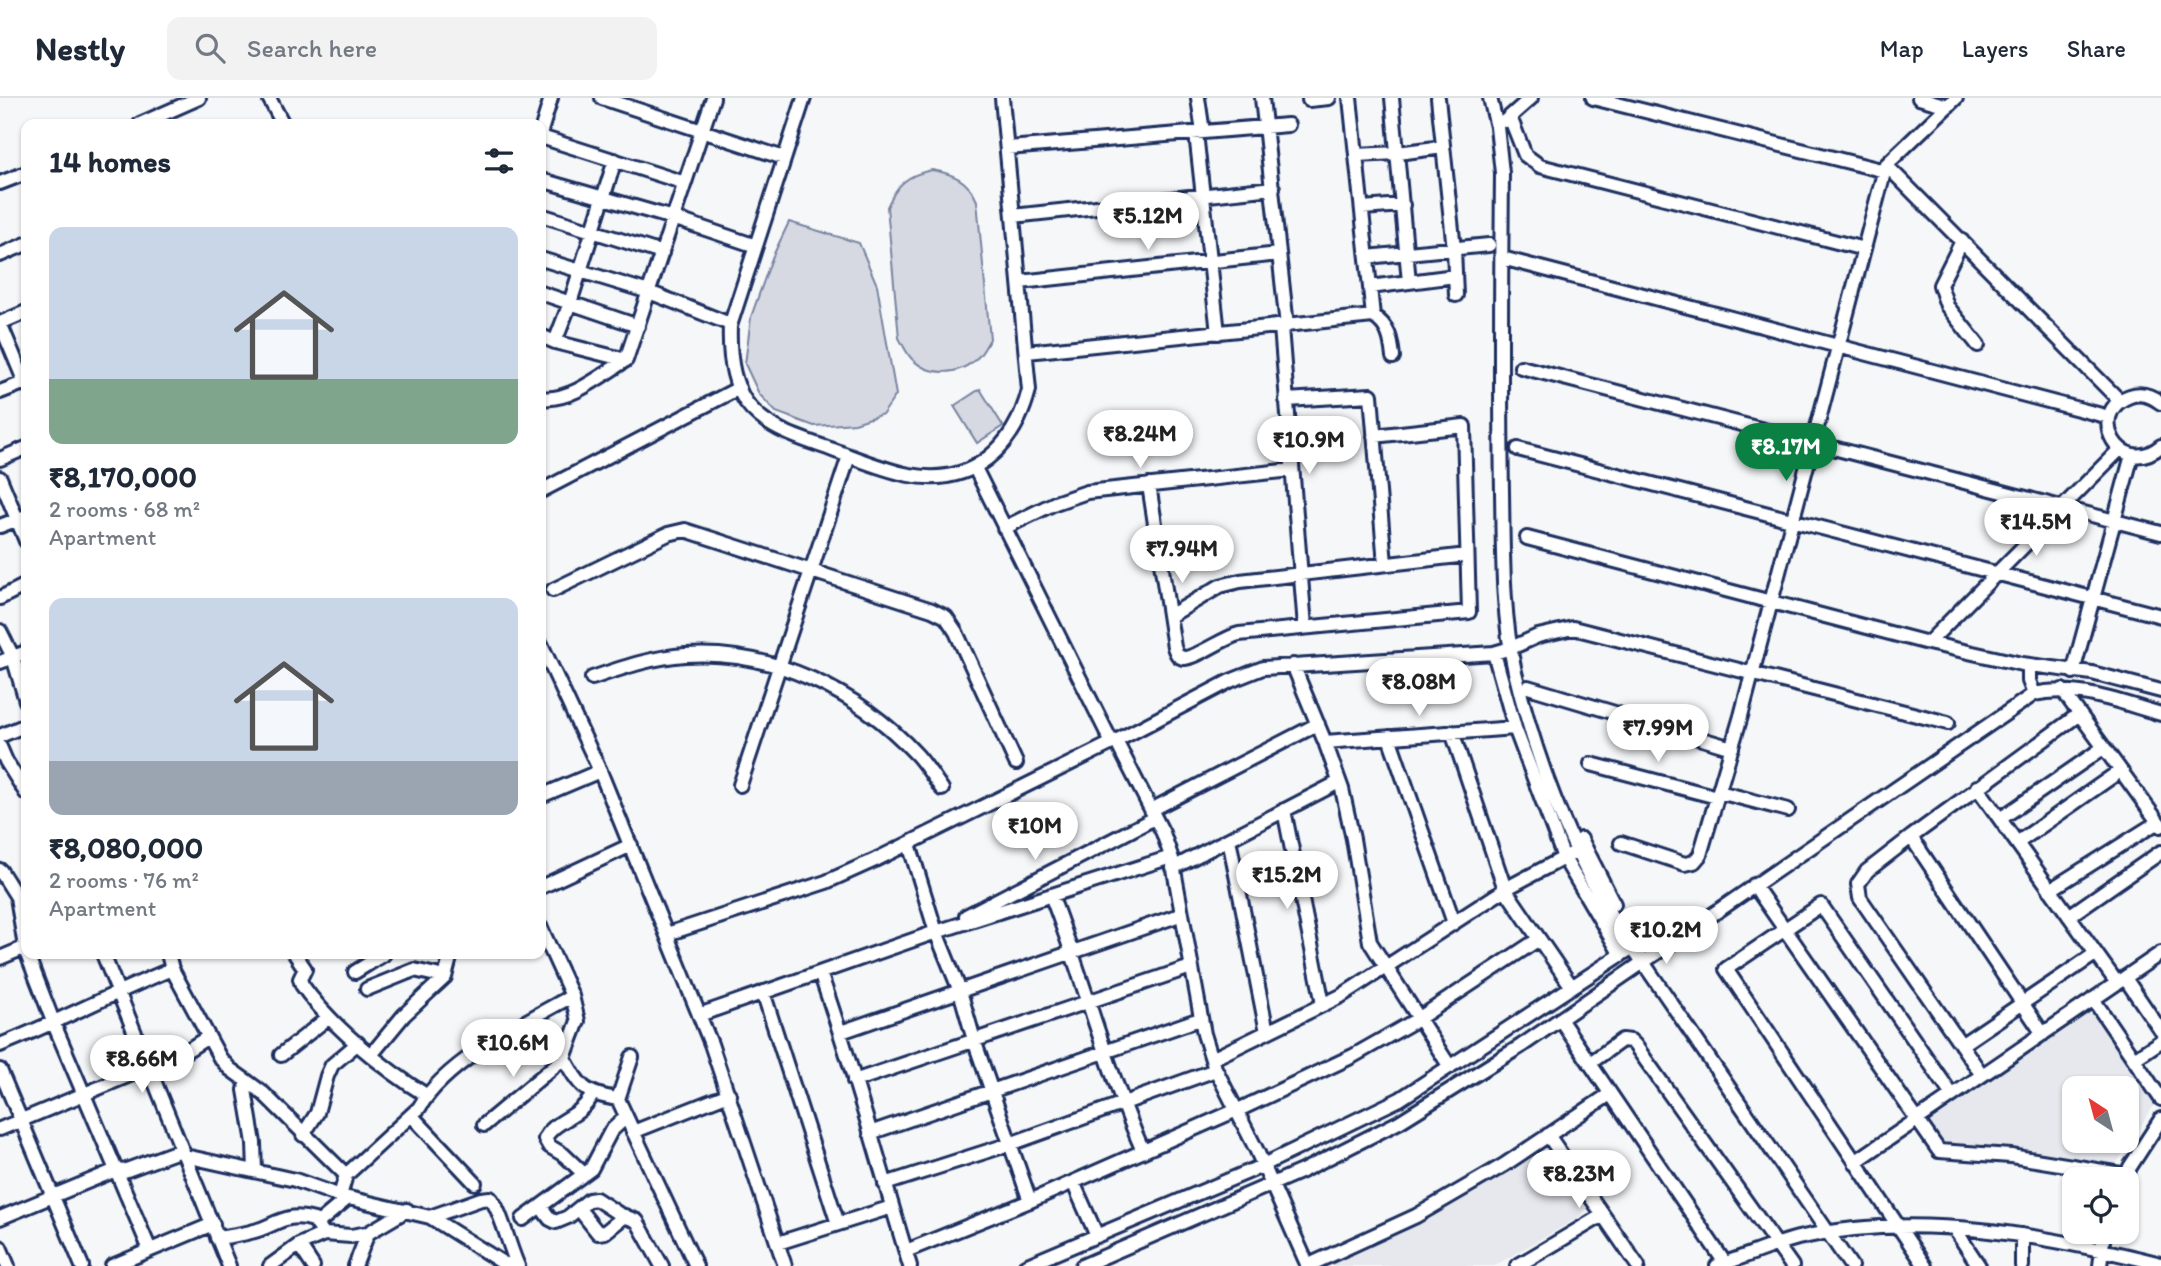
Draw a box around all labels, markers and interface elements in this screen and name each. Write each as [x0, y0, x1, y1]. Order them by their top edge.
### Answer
search box [167, 17, 657, 80]
text: Nestly [35, 29, 125, 68]
icon: search [191, 29, 229, 67]
text: Search here [247, 32, 377, 64]
text: Map [1880, 34, 1924, 63]
text: Layers [1962, 34, 2029, 63]
text: Share [2067, 34, 2126, 63]
icon: filters [480, 142, 518, 180]
text: 14 homes [49, 143, 171, 180]
pin: ₹5.12M [1091, 192, 1205, 252]
text: ₹5.12M [1113, 201, 1183, 229]
icon: home [221, 272, 347, 398]
pin: ₹8.24M [1083, 410, 1197, 470]
pin: ₹10.9M [1252, 416, 1366, 476]
text: ₹8.24M [1103, 419, 1177, 447]
pin: ₹8.17M [1729, 424, 1843, 483]
text: ₹10.9M [1273, 425, 1345, 453]
text: ₹8.17M [1751, 432, 1821, 460]
text: ₹8,170,000 [49, 458, 197, 495]
text: 2 rooms · 68 m² [49, 495, 200, 523]
pin: ₹14.5M [1979, 498, 2093, 558]
text: ₹14.5M [2000, 507, 2072, 535]
text: Apartment [49, 523, 156, 551]
pin: ₹7.94M [1125, 526, 1239, 585]
text: ₹7.94M [1146, 534, 1218, 562]
icon: home [221, 643, 347, 769]
pin: ₹8.08M [1362, 658, 1476, 718]
text: ₹8.08M [1382, 667, 1456, 695]
pin: ₹7.99M [1601, 704, 1715, 764]
text: ₹7.99M [1623, 713, 1693, 741]
pin: ₹10M [994, 802, 1076, 862]
text: ₹10M [1008, 811, 1062, 839]
text: ₹8,080,000 [49, 829, 203, 866]
pin: ₹15.2M [1230, 852, 1344, 911]
text: ₹15.2M [1252, 860, 1322, 888]
text: 2 rooms · 76 m² [49, 866, 199, 894]
text: Apartment [49, 894, 156, 922]
pin: ₹10.2M [1609, 906, 1723, 966]
text: ₹10.2M [1630, 915, 1702, 943]
pin: ₹10.6M [456, 1020, 570, 1079]
text: ₹10.6M [477, 1028, 549, 1056]
pin: ₹8.66M [85, 1035, 199, 1095]
text: ₹8.66M [106, 1044, 178, 1072]
north arrow [2062, 1076, 2138, 1153]
map controls [2062, 1076, 2139, 1244]
pin: ₹8.23M [1522, 1150, 1636, 1210]
text: ₹8.23M [1543, 1159, 1615, 1187]
button: locate [2062, 1167, 2139, 1244]

